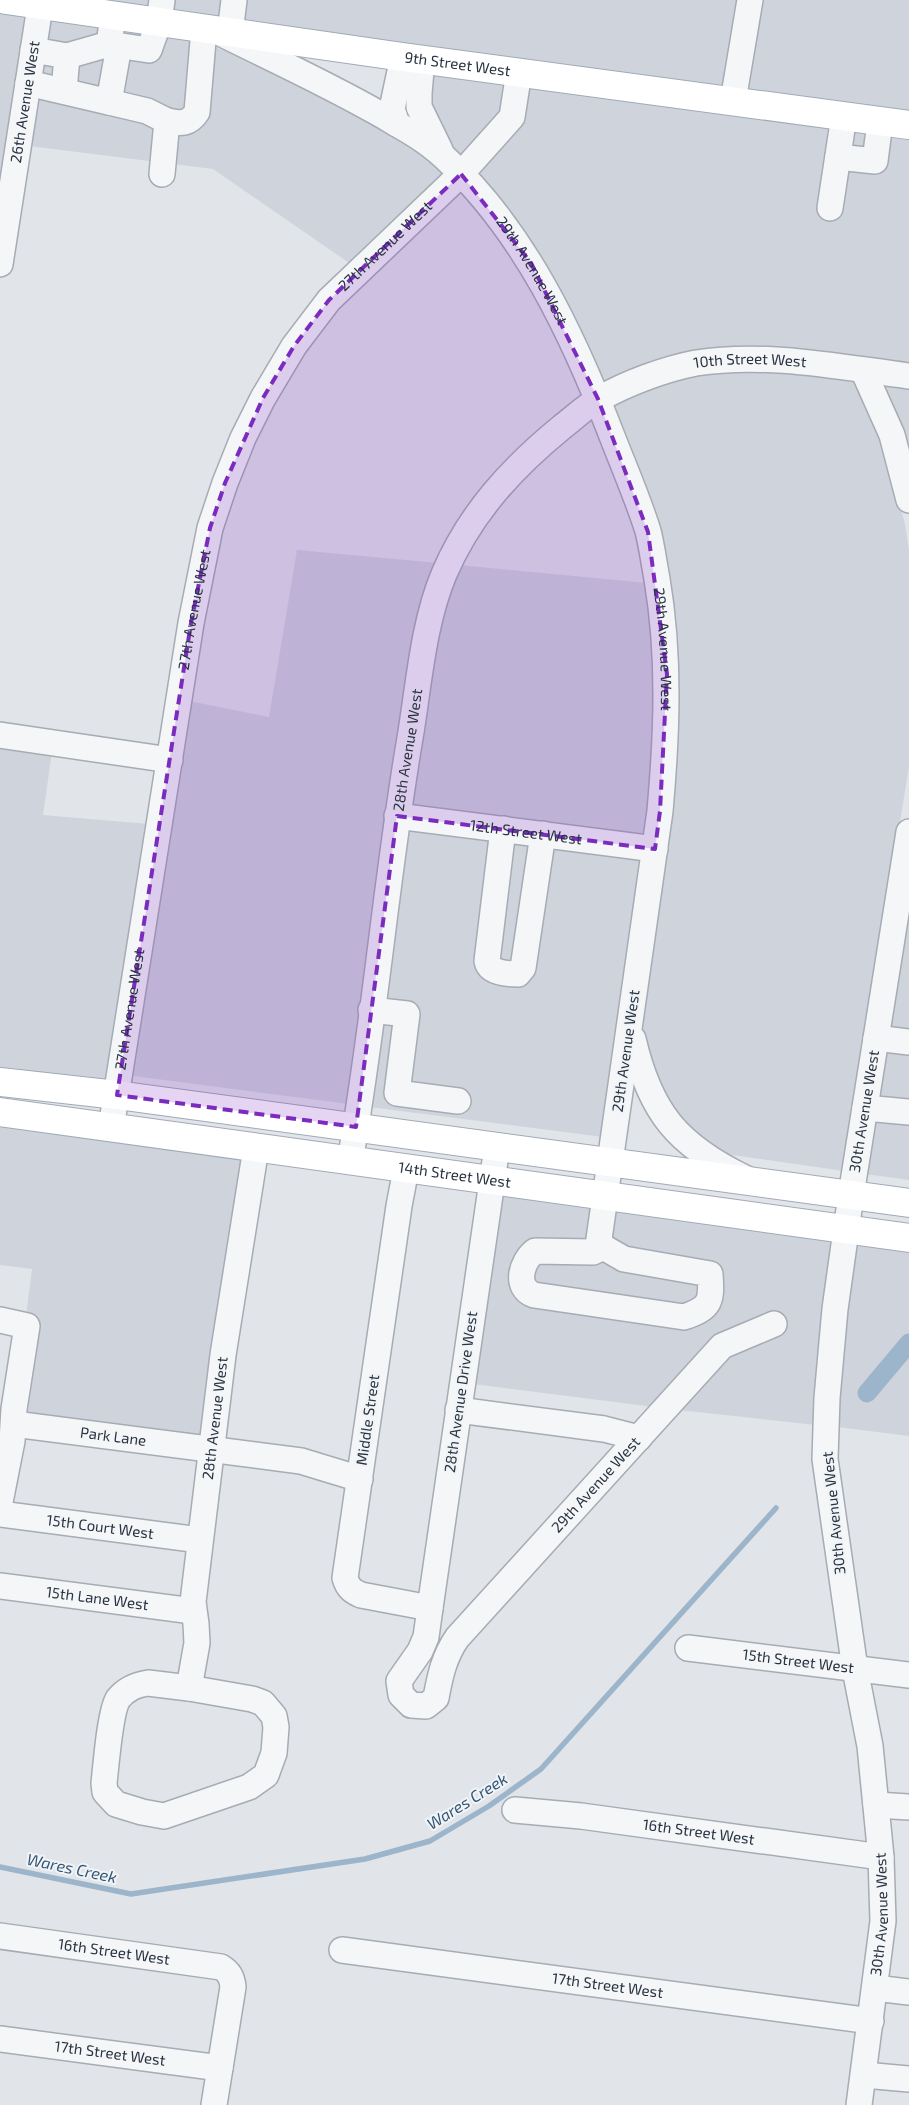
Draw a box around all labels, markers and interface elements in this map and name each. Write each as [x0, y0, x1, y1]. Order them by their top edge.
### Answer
street label: 26th Avenue West [6, 39, 43, 164]
street label: 9th Street West [404, 47, 512, 79]
street label: 27th Avenue West [334, 197, 435, 294]
street label: 29th Avenue West [493, 213, 572, 328]
street label: 10th Street West [692, 349, 808, 371]
street label: 27th Avenue West [174, 547, 214, 671]
street label: 29th Avenue West [651, 586, 676, 711]
street label: 28th Avenue West [389, 687, 425, 812]
street label: 12th Street West [469, 815, 583, 848]
street label: 27th Avenue West [110, 947, 147, 1071]
street label: 29th Avenue West [608, 988, 643, 1113]
street label: 30th Avenue West [845, 1048, 882, 1174]
street label: 14th Street West [397, 1157, 512, 1191]
street label: 28th Avenue Drive West [440, 1310, 480, 1474]
street label: 28th Avenue West [198, 1355, 231, 1481]
street label: Middle Street [352, 1373, 382, 1466]
street label: Park Lane [79, 1423, 148, 1449]
street label: 29th Avenue West [547, 1432, 644, 1536]
street label: 30th Avenue West [818, 1450, 848, 1575]
street label: 15th Court West [46, 1510, 155, 1542]
street label: 15th Lane West [45, 1582, 150, 1613]
street label: 15th Street West [742, 1645, 855, 1676]
water label: Wares Creek [423, 1768, 510, 1833]
street label: 16th Street West [642, 1815, 756, 1848]
water label: Wares Creek [25, 1849, 119, 1886]
street label: 30th Avenue West [866, 1852, 891, 1977]
street label: 16th Street West [57, 1934, 171, 1968]
street label: 17th Street West [551, 1968, 665, 2001]
street label: 17th Street West [54, 2036, 167, 2069]

